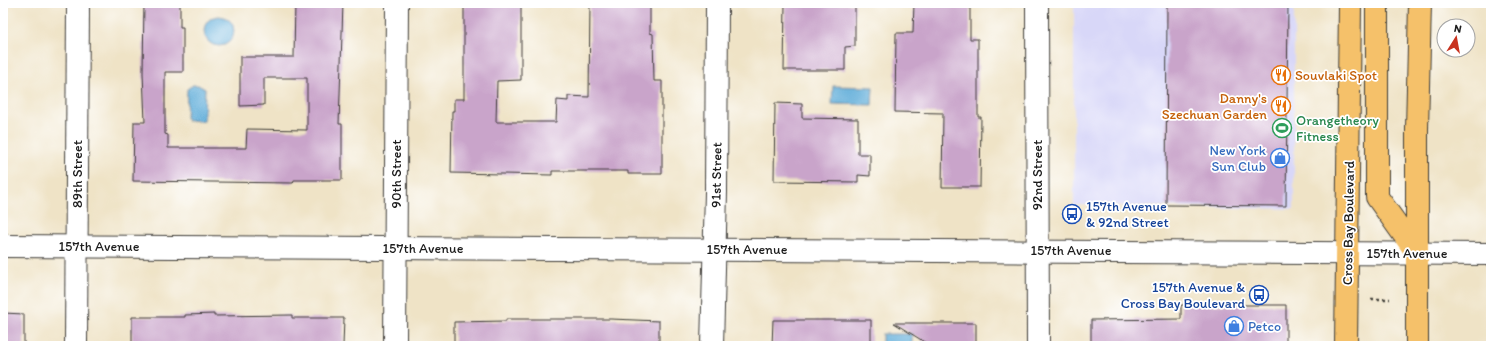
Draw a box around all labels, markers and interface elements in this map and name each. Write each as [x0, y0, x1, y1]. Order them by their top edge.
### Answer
north arrow [1436, 18, 1476, 58]
text: N [1453, 22, 1463, 36]
restaurant icon: Souvlaki Spot [1270, 64, 1292, 86]
place label: Souvlaki Spot [1295, 67, 1377, 84]
place label: Danny's Szechuan Garden [1162, 90, 1267, 123]
restaurant icon: Danny's Szechuan Garden [1270, 95, 1292, 117]
place label: Orangetheory Fitness [1296, 112, 1379, 145]
sports icon: Orangetheory Fitness [1271, 117, 1293, 139]
street label: 89th Street [69, 140, 86, 208]
street label: 90th Street [388, 140, 405, 208]
street label: 92nd Street [1029, 140, 1046, 210]
street label: 91st Street [707, 142, 726, 208]
place label: New York Sun Club [1210, 142, 1267, 175]
shop icon: New York Sun Club [1269, 147, 1291, 169]
street label: Cross Bay Boulevard [1339, 160, 1358, 285]
place label: 157th Avenue & 92nd Street [1086, 198, 1169, 231]
bus stop icon: 157th Avenue & 92nd Street [1061, 203, 1083, 225]
street label: 157th Avenue [59, 238, 140, 255]
street label: 157th Avenue [383, 240, 464, 257]
street label: 157th Avenue [707, 241, 788, 258]
street label: 157th Avenue [1031, 242, 1112, 259]
street label: 157th Avenue [1367, 245, 1448, 262]
place label: 157th Avenue & Cross Bay Boulevard [1121, 279, 1246, 312]
bus stop icon: 157th Avenue & Cross Bay Boulevard [1248, 284, 1270, 306]
shop icon: Petco [1223, 315, 1245, 337]
place label: Petco [1248, 318, 1281, 335]

